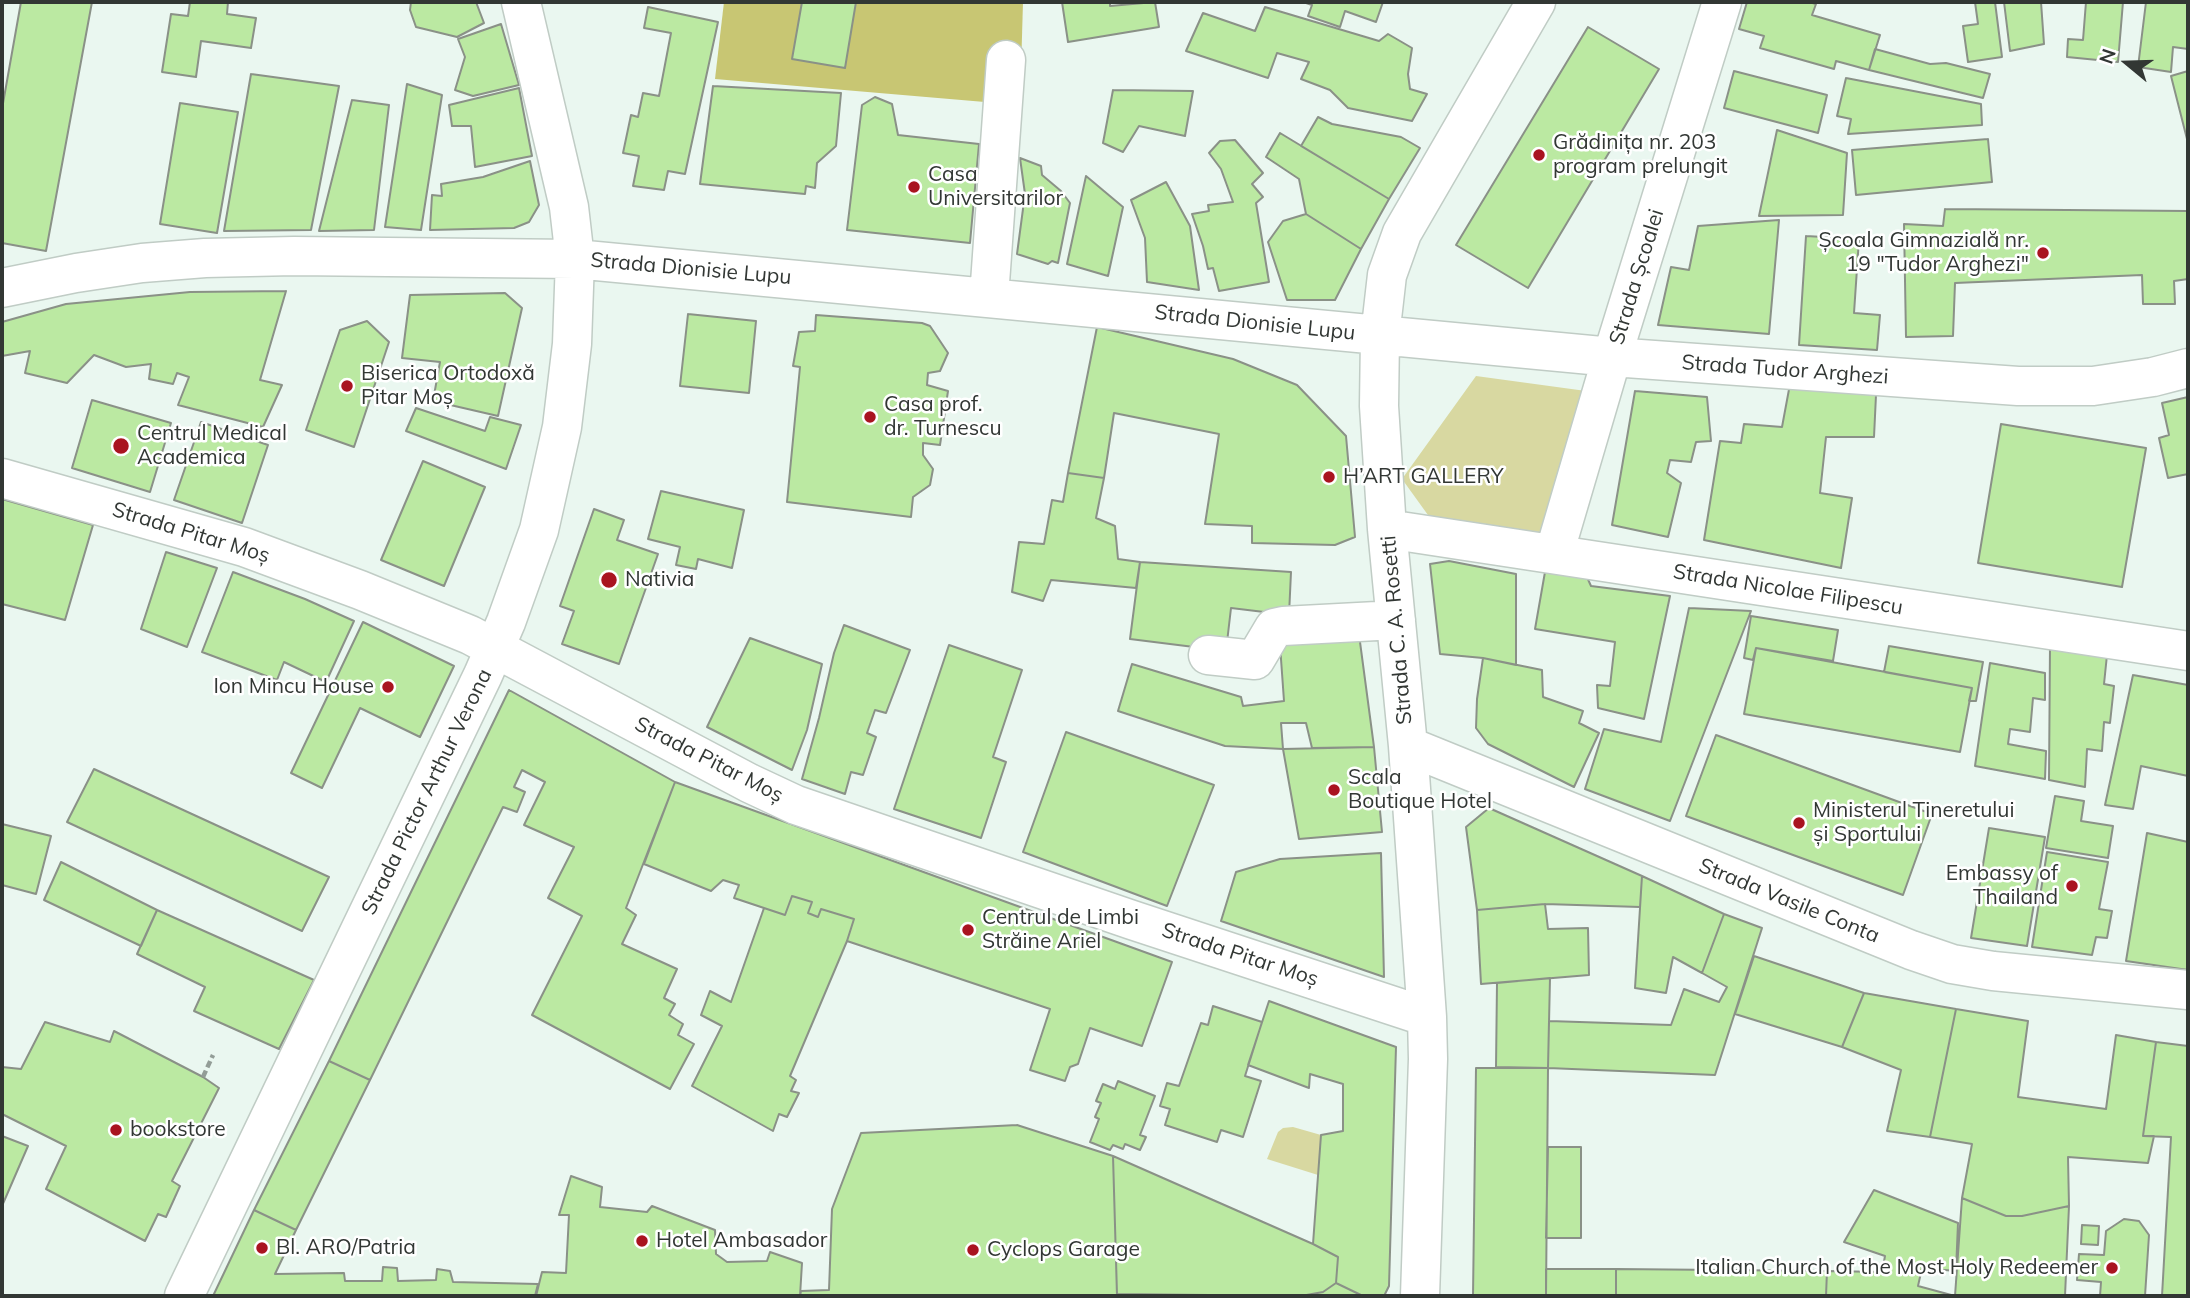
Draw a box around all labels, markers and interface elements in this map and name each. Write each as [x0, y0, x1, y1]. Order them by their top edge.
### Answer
north arrow [2092, 28, 2162, 98]
text: N [2093, 45, 2121, 67]
place label: Grădinița nr. 203 program prelungit [1553, 130, 1728, 180]
marker: Grădinița nr. 203 program prelungit [1531, 147, 1547, 163]
place label: Casa Universitarilor [928, 162, 1063, 212]
marker: Casa Universitarilor [906, 179, 922, 195]
street label: Strada Școalei [1604, 206, 1670, 348]
place label: Școala Gimnazială nr. 19 "Tudor Arghezi" [1819, 228, 2029, 278]
marker: Școala Gimnazială nr. 19 "Tudor Arghezi" [2035, 245, 2051, 261]
street label: Strada Dionisie Lupu [590, 248, 792, 290]
street label: Strada Dionisie Lupu [1153, 300, 1357, 346]
street label: Strada Tudor Arghezi [1681, 350, 1889, 390]
place label: Biserica Ortodoxă Pitar Moș [361, 361, 535, 411]
marker: Biserica Ortodoxă Pitar Moș [339, 378, 355, 394]
place label: Casa prof. dr. Turnescu [884, 392, 1002, 442]
marker: Casa prof. dr. Turnescu [862, 409, 878, 425]
place label: Centrul Medical Academica [137, 421, 287, 471]
marker: Centrul Medical Academica [111, 436, 131, 456]
place label: H’ART GALLERY [1343, 464, 1504, 490]
marker: H’ART GALLERY [1321, 469, 1337, 485]
street label: Strada Pitar Moș [109, 497, 273, 569]
street label: Strada C. A. Rosetti [1376, 534, 1418, 726]
street label: Strada Nicolae Filipescu [1671, 559, 1905, 621]
place label: Nativia [625, 567, 694, 593]
marker: Nativia [599, 570, 619, 590]
street label: Strada Pictor Arthur Verona [356, 665, 498, 919]
place label: Ion Mincu House [213, 674, 374, 700]
marker: Ion Mincu House [380, 679, 396, 695]
street label: Strada Pitar Moș [631, 712, 787, 808]
place label: Scala Boutique Hotel [1348, 765, 1492, 815]
marker: Scala Boutique Hotel [1326, 782, 1342, 798]
place label: Ministerul Tineretului și Sportului [1813, 798, 2014, 848]
marker: Ministerul Tineretului și Sportului [1791, 815, 1807, 831]
street label: Strada Vasile Conta [1695, 853, 1883, 949]
place label: Embassy of Thailand [1946, 861, 2058, 911]
marker: Embassy of Thailand [2064, 878, 2080, 894]
place label: Centrul de Limbi Străine Ariel [982, 905, 1139, 955]
street label: Strada Pitar Moș [1158, 918, 1322, 992]
marker: Centrul de Limbi Străine Ariel [960, 922, 976, 938]
place label: bookstore [130, 1117, 226, 1143]
marker: bookstore [108, 1122, 124, 1138]
place label: Hotel Ambasador [656, 1228, 827, 1254]
marker: Hotel Ambasador [634, 1233, 650, 1249]
place label: Bl. ARO/Patria [276, 1235, 416, 1261]
place label: Cyclops Garage [987, 1237, 1140, 1263]
marker: Bl. ARO/Patria [254, 1240, 270, 1256]
marker: Cyclops Garage [965, 1242, 981, 1258]
place label: Italian Church of the Most Holy Redeemer [1695, 1255, 2098, 1281]
marker: Italian Church of the Most Holy Redeemer [2104, 1260, 2120, 1276]

